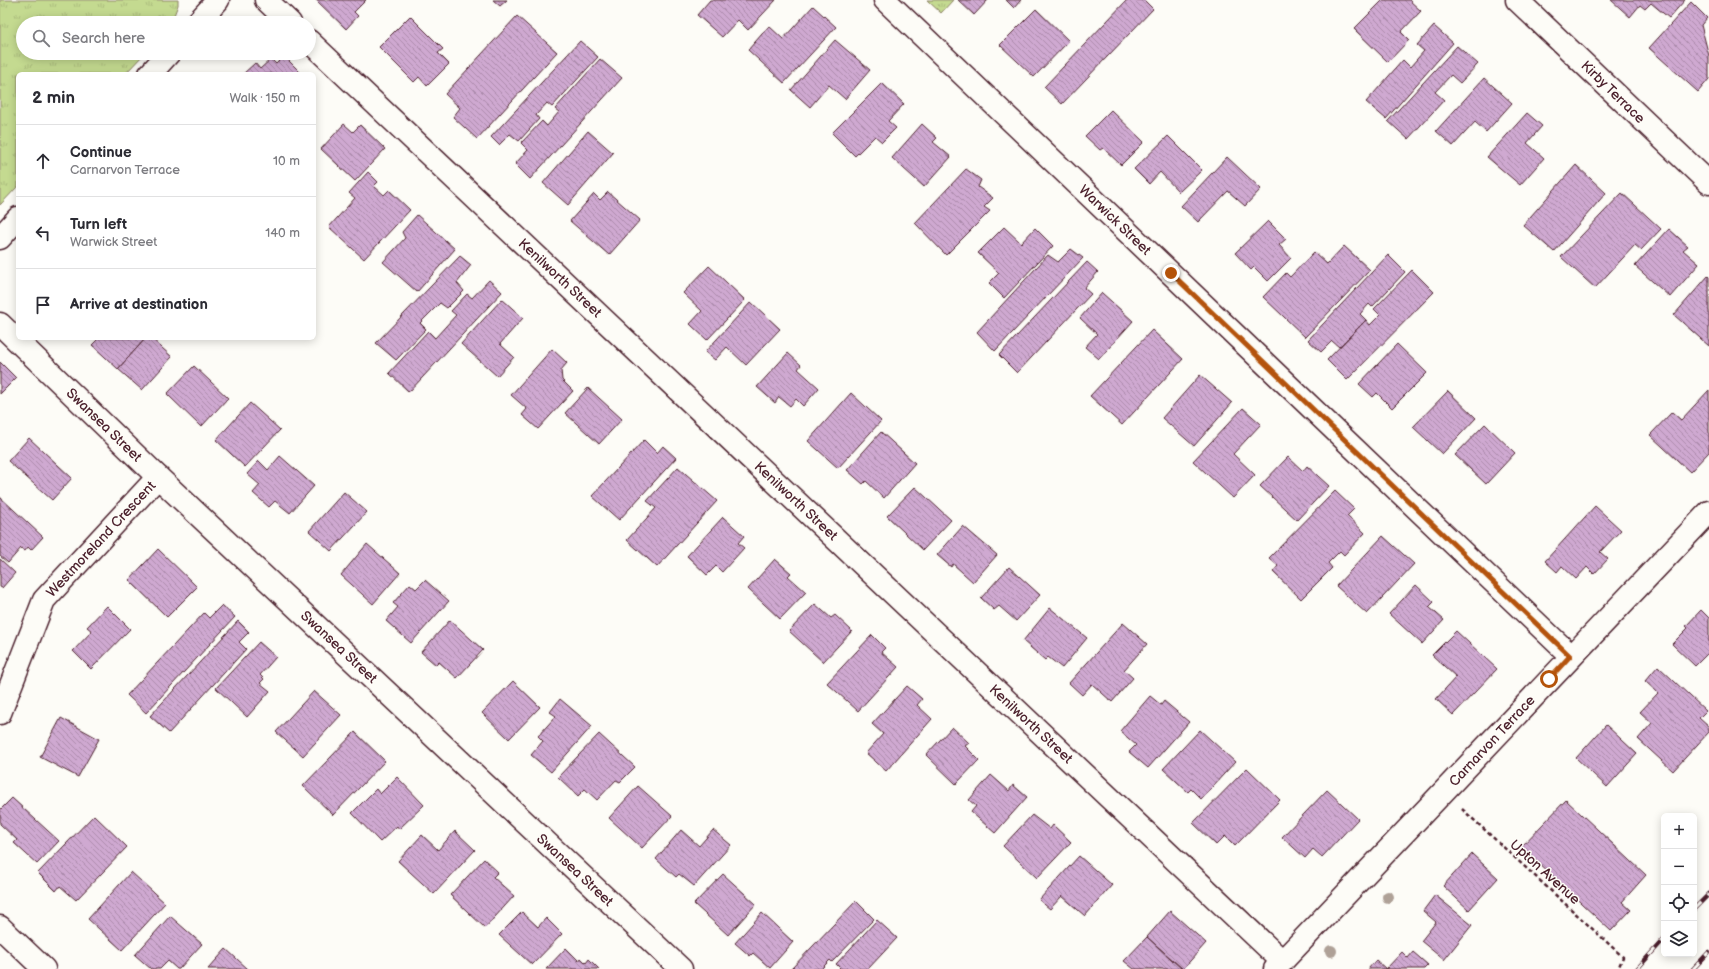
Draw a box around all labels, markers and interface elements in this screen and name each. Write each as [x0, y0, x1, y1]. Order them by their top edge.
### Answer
search box [16, 16, 316, 60]
icon: search [30, 27, 52, 49]
text: Search here [62, 29, 145, 48]
street label: Kirby Terrace [1577, 57, 1649, 127]
text: 2 min [32, 88, 75, 108]
text: Walk · 150 m [229, 90, 300, 106]
text: Continue [70, 143, 132, 162]
icon: ahead [32, 150, 54, 172]
text: 10 m [273, 153, 300, 169]
text: Carnarvon Terrace [70, 162, 180, 178]
street label: Warwick Street [1075, 181, 1155, 259]
text: Turn left [70, 215, 127, 234]
icon: left [32, 222, 54, 244]
text: 140 m [265, 225, 300, 241]
text: Warwick Street [70, 234, 157, 250]
street label: Kenilworth Street [515, 235, 606, 321]
route end [1162, 264, 1180, 282]
icon: arrive [32, 294, 54, 316]
text: Arrive at destination [70, 295, 208, 314]
street label: Swansea Street [63, 385, 146, 466]
street label: Kenilworth Street [751, 458, 842, 544]
street label: Westmoreland Crescent [43, 477, 160, 601]
street label: Swansea Street [297, 607, 381, 687]
route start [1540, 670, 1558, 688]
street label: Kenilworth Street [986, 681, 1077, 767]
street label: Carnarvon Terrace [1445, 692, 1539, 790]
map controls [1661, 813, 1697, 957]
button: + [1661, 813, 1697, 849]
street label: Swansea Street [533, 830, 617, 910]
street label: Upton Avenue [1506, 836, 1584, 908]
button: − [1661, 849, 1697, 885]
button: locate [1661, 885, 1697, 921]
button: layers [1661, 921, 1697, 957]

